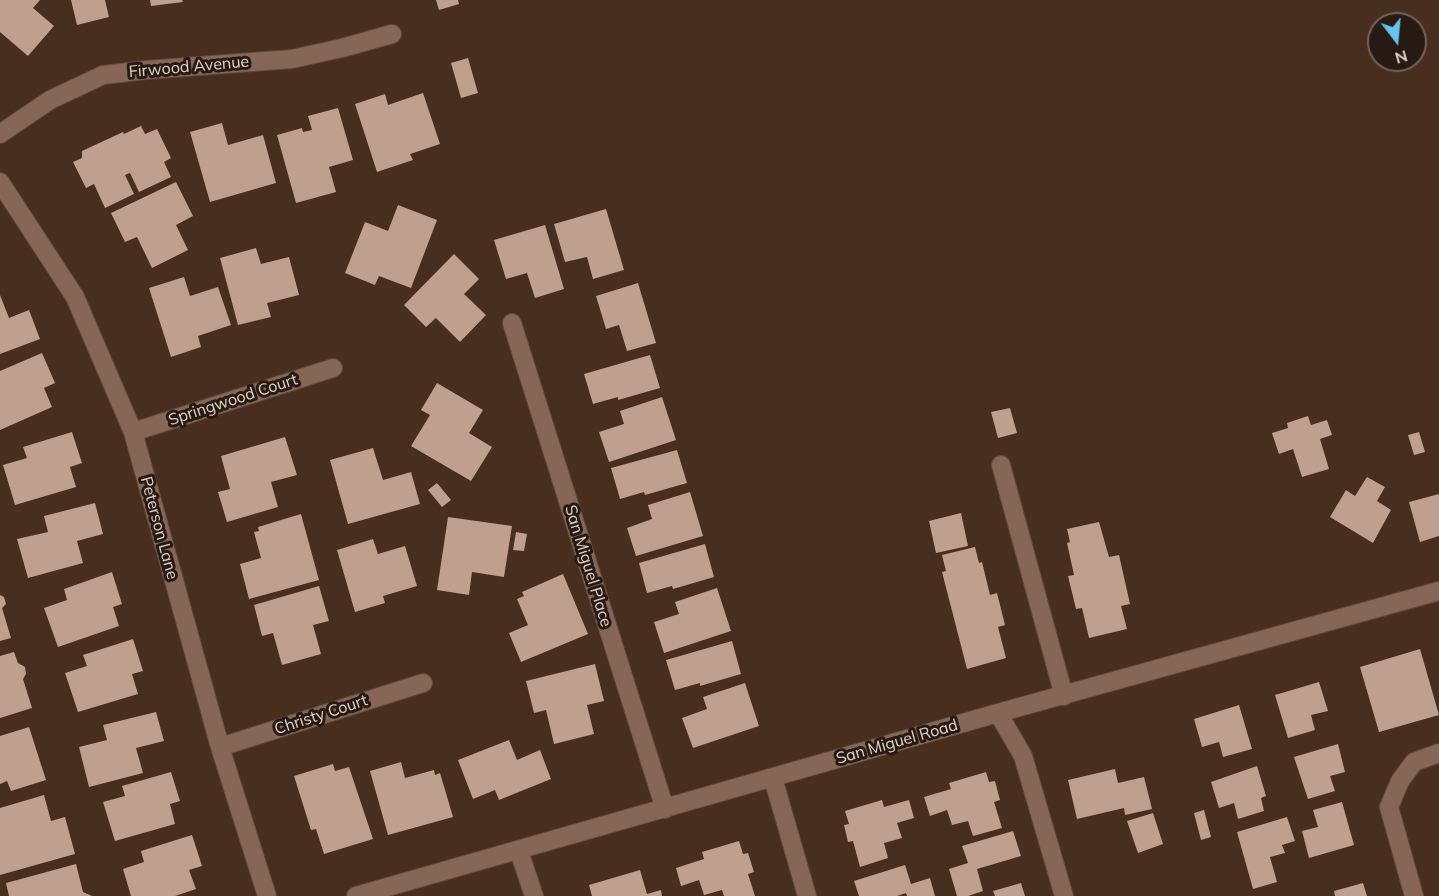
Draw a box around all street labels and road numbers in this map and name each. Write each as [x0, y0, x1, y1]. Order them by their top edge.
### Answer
street label: Firwood Avenue [128, 52, 250, 82]
street label: Springwood Court [166, 370, 300, 430]
street label: Peterson Lane [136, 474, 182, 582]
street label: San Miguel Place [560, 503, 616, 629]
street label: Christy Court [272, 691, 370, 739]
street label: San Miguel Road [834, 715, 960, 769]

